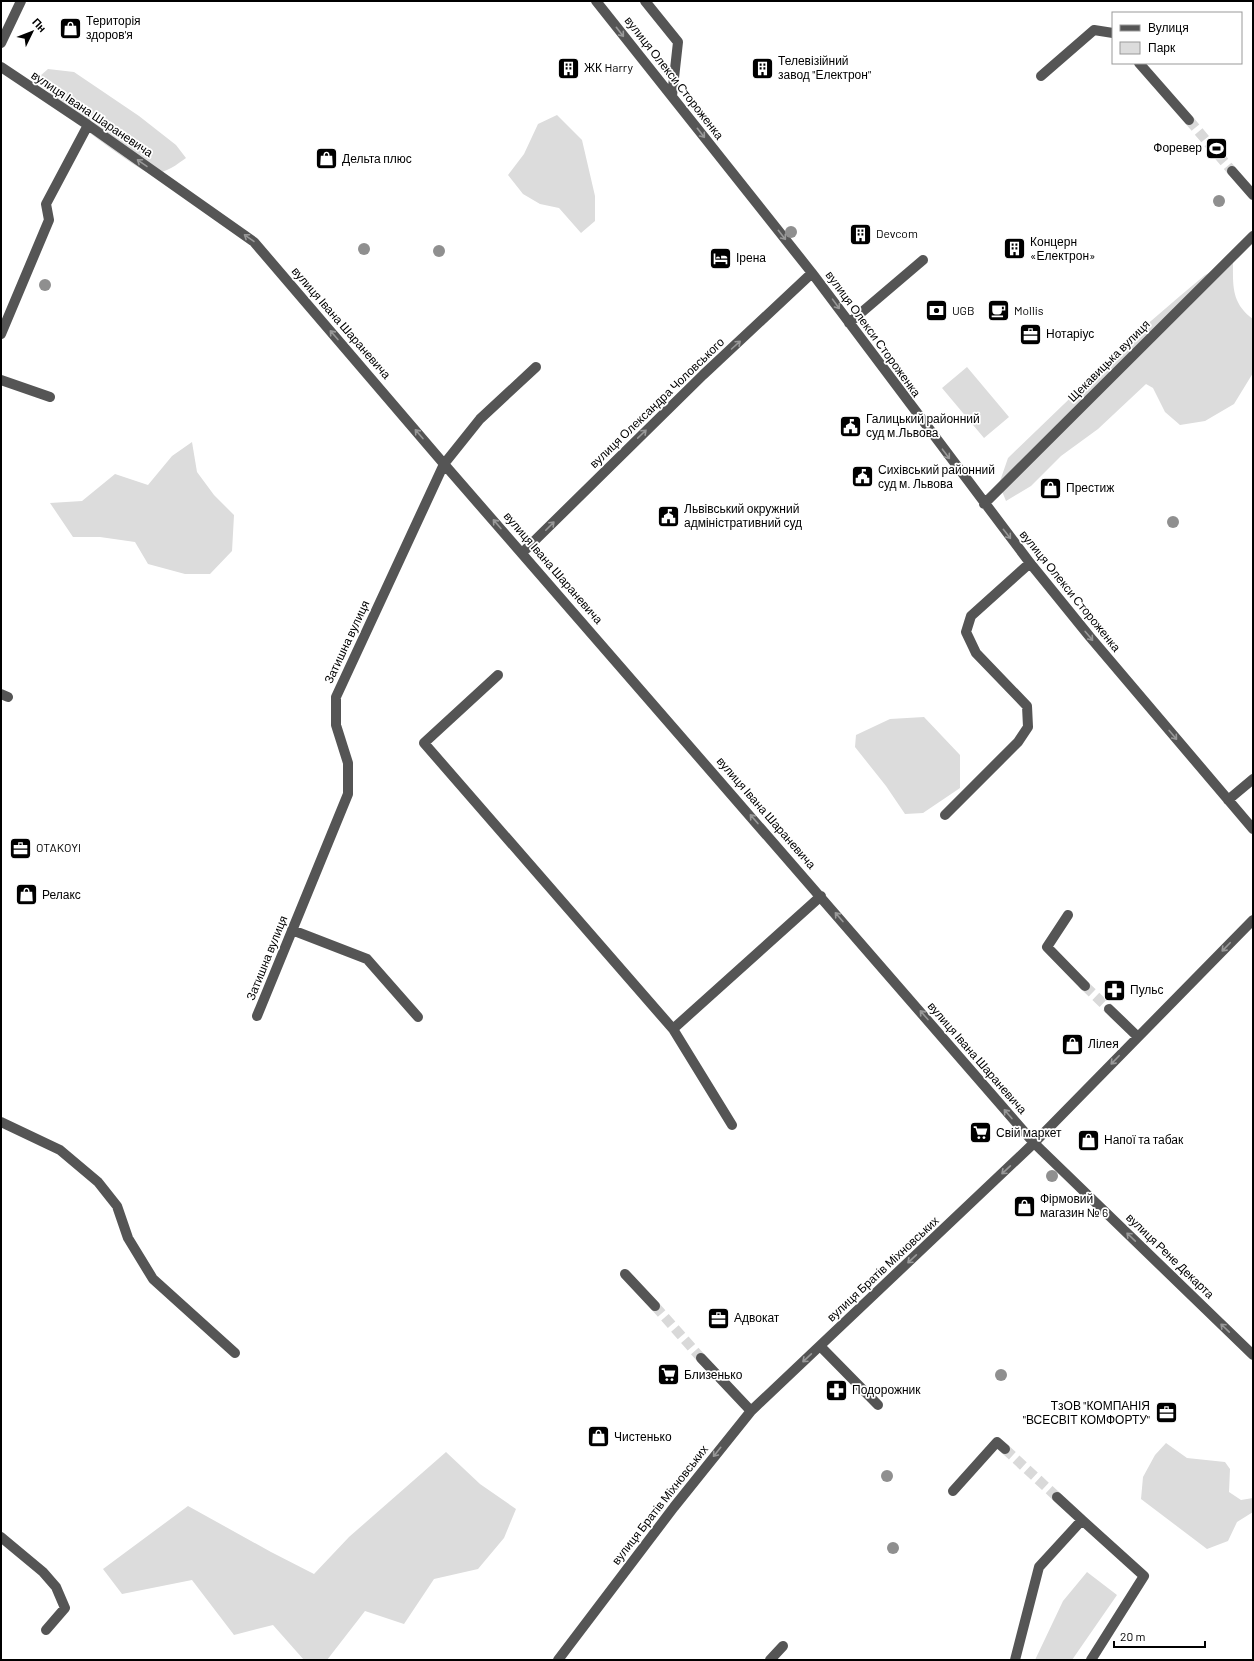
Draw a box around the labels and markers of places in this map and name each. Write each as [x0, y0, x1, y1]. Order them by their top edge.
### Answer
place label: Територія здоров'я [86, 13, 141, 42]
shop icon: Територія здоров'я [58, 15, 84, 41]
place label: Телевізійний завод "Електрон" [778, 53, 871, 82]
building icon: ЖК Harry [555, 55, 581, 81]
building icon: Телевізійний завод "Електрон" [749, 55, 775, 81]
place label: ЖК Harry [584, 60, 634, 74]
sports icon: Форевер [1204, 135, 1230, 161]
place label: Форевер [1153, 140, 1202, 155]
shop icon: Дельта плюс [313, 146, 339, 172]
place label: Дельта плюс [342, 151, 412, 166]
building icon: Devcom [847, 221, 873, 247]
place label: Devcom [876, 226, 918, 240]
place label: Концерн «Електрон» [1030, 234, 1096, 263]
building icon: Концерн «Електрон» [1001, 236, 1027, 262]
hotel icon: Ірена [708, 245, 734, 271]
place label: Ірена [736, 250, 766, 265]
bank icon: UGB [923, 298, 949, 324]
cafe icon: Mollis [986, 298, 1012, 324]
place label: UGB [952, 303, 975, 317]
place label: Mollis [1014, 303, 1044, 317]
office icon: Нотаріус [1017, 321, 1043, 347]
place label: Нотаріус [1046, 326, 1094, 341]
place label: Галицький районний суд м.Львова [866, 411, 980, 440]
public building icon: Галицький районний суд м.Львова [838, 413, 864, 439]
place label: Сихівський районний суд м. Львова [878, 462, 995, 491]
public building icon: Сихівський районний суд м. Львова [850, 464, 876, 490]
shop icon: Престиж [1038, 475, 1064, 501]
place label: Престиж [1066, 480, 1114, 495]
place label: Львівський окружний адміністративний суд [684, 501, 802, 530]
public building icon: Львівський окружний адміністративний суд [655, 503, 681, 529]
office icon: OTAKOYI [7, 835, 33, 861]
place label: OTAKOYI [36, 840, 81, 854]
shop icon: Релакс [13, 882, 39, 908]
place label: Релакс [42, 887, 81, 901]
pharmacy icon: Пульс [1102, 977, 1128, 1003]
place label: Пульс [1130, 982, 1164, 997]
shop icon: Лілея [1060, 1031, 1086, 1057]
place label: Лілея [1088, 1036, 1119, 1050]
supermarket icon: Свій маркет [968, 1120, 994, 1146]
place label: Свій маркет [996, 1125, 1062, 1140]
shop icon: Напої та табак [1075, 1127, 1101, 1153]
place label: Напої та табак [1104, 1132, 1184, 1146]
place label: Фірмовий магазин № 6 [1040, 1191, 1108, 1219]
shop icon: Фірмовий магазин № 6 [1012, 1193, 1038, 1219]
office icon: Адвокат [706, 1305, 732, 1331]
place label: Адвокат [734, 1310, 780, 1325]
supermarket icon: Близенько [655, 1362, 681, 1388]
place label: Близенько [684, 1367, 743, 1381]
pharmacy icon: Подорожник [823, 1377, 849, 1403]
place label: Подорожник [852, 1382, 921, 1397]
place label: ТзОВ "КОМПАНІЯ "ВСЕСВІТ КОМФОРТУ" [1023, 1398, 1150, 1426]
office icon: ТзОВ "КОМПАНІЯ "ВСЕСВІТ КОМФОРТУ" [1153, 1400, 1179, 1426]
shop icon: Чистенько [585, 1424, 611, 1450]
place label: Чистенько [614, 1429, 672, 1443]

